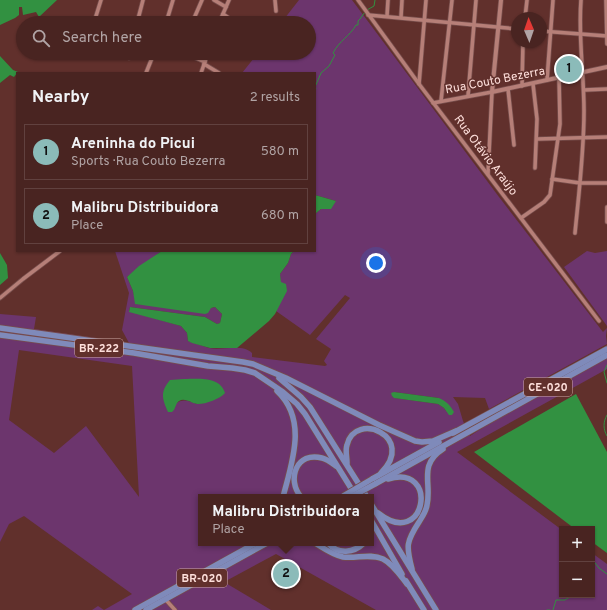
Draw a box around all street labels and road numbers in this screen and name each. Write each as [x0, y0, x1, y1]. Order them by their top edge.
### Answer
street label: Rua Couto Bezerra [444, 63, 546, 98]
street label: Rua Otávio Araújo [450, 112, 521, 199]
road number: BR-222 [75, 339, 123, 357]
road number: CE-020 [524, 378, 572, 396]
road number: BR-020 [177, 569, 227, 587]

